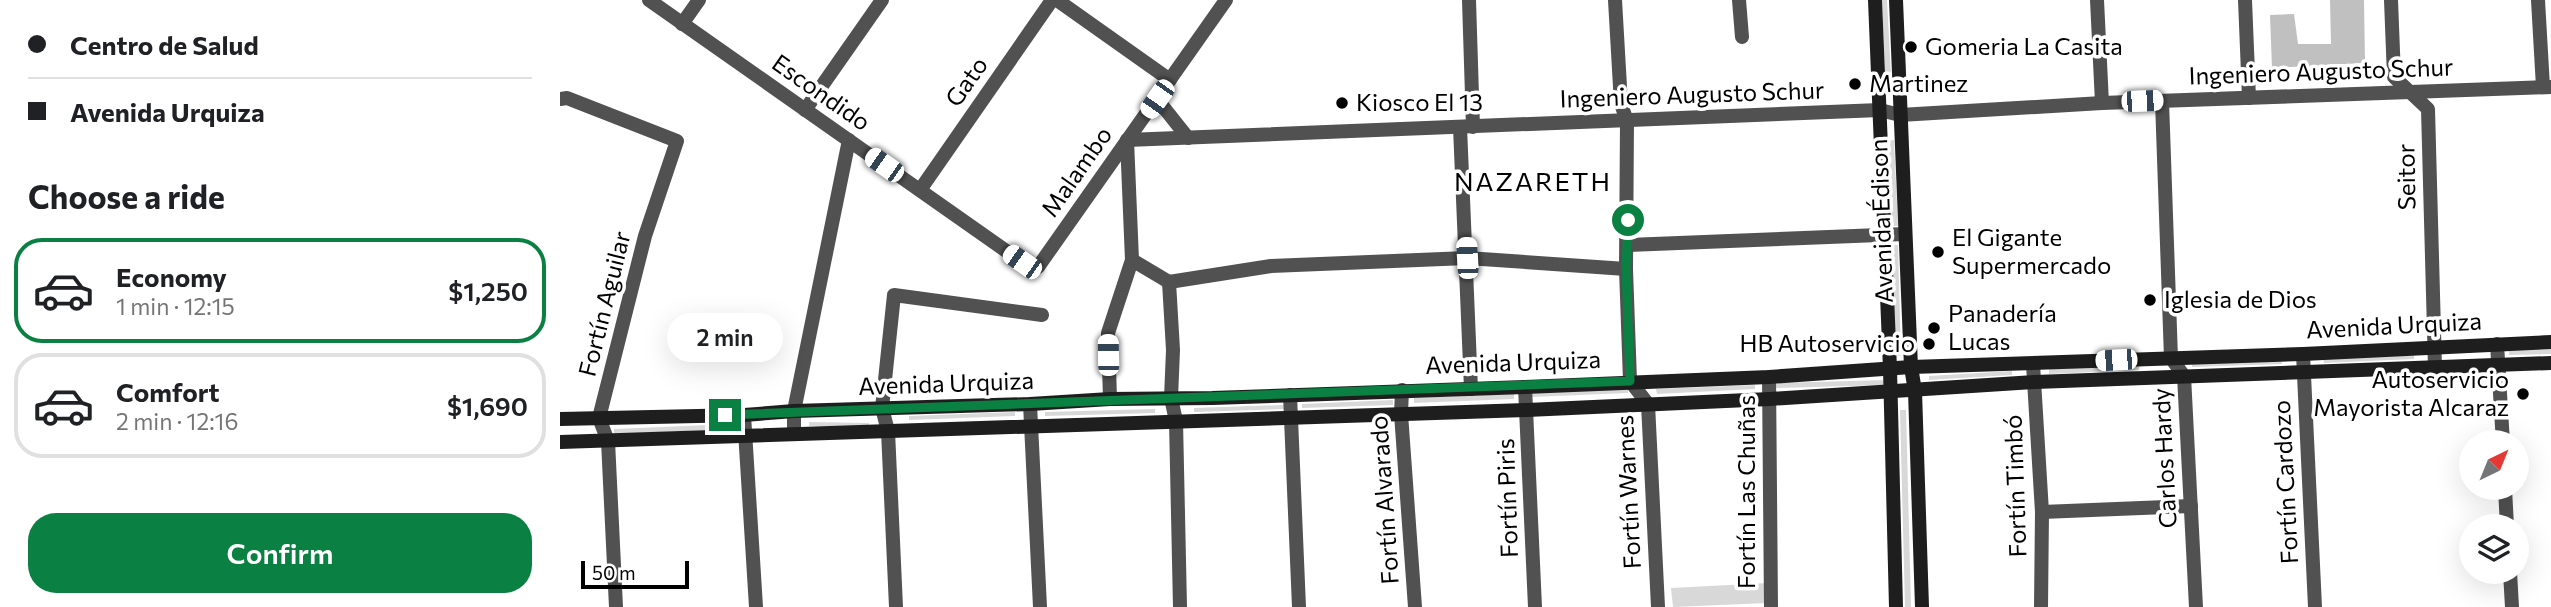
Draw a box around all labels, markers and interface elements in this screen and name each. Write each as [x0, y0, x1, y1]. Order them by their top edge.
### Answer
text: Centro de Salud [70, 29, 259, 60]
place label: Gomeria La Casita [1925, 31, 2123, 60]
marker: Gomeria La Casita [1903, 39, 1919, 55]
street label: Escondido [767, 47, 877, 136]
street label: Gato [938, 51, 993, 112]
street label: Ingeniero Augusto Schur [2188, 51, 2454, 90]
place label: Martinez [1869, 68, 1968, 97]
street label: Ingeniero Augusto Schur [1559, 74, 1825, 113]
car [1137, 76, 1178, 122]
marker: Martinez [1847, 76, 1863, 92]
place label: Kiosco El 13 [1356, 87, 1483, 116]
car [2121, 90, 2164, 112]
marker: Kiosco El 13 [1334, 95, 1350, 111]
text: Avenida Urquiza [70, 96, 265, 127]
street label: Malambo [1034, 120, 1117, 222]
street label: Avenida Édison [1863, 138, 1898, 304]
street label: Seitor [2390, 143, 2421, 211]
car [861, 144, 908, 186]
district label: NAZARETH [1454, 165, 1612, 196]
text: Choose a ride [28, 176, 225, 216]
route start [1612, 204, 1644, 236]
place label: El Gigante Supermercado [1952, 222, 2111, 279]
street label: Fortín Aguilar [572, 228, 636, 379]
car [1456, 236, 1479, 280]
car [999, 241, 1046, 283]
marker: El Gigante Supermercado [1930, 244, 1946, 260]
icon: car [32, 259, 95, 322]
text: Economy [116, 261, 227, 292]
text: $1,250 [448, 275, 528, 306]
place label: Iglesia de Dios [2164, 284, 2317, 313]
text: 1 min · 12:15 [116, 292, 235, 320]
marker: Iglesia de Dios [2142, 292, 2158, 308]
place label: Panadería Lucas [1948, 298, 2057, 355]
street label: Avenida Urquiza [2305, 305, 2483, 344]
callout: 2 min [667, 314, 783, 362]
marker: Panadería Lucas [1926, 320, 1942, 336]
text: 2 min [697, 323, 753, 351]
place label: HB Autoservicio [1739, 328, 1915, 357]
car [1098, 334, 1119, 376]
marker: HB Autoservicio [1921, 336, 1937, 352]
street label: Avenida Urquiza [1425, 344, 1601, 379]
car [2095, 348, 2138, 372]
place label: Autoservicio Mayorista Alcaraz [2313, 364, 2509, 421]
street label: Avenida Urquiza [858, 365, 1034, 400]
icon: car [32, 374, 95, 437]
text: Comfort [116, 376, 219, 407]
marker: Autoservicio Mayorista Alcaraz [2515, 386, 2531, 402]
street label: Carlos Hardy [2145, 387, 2182, 529]
text: $1,690 [447, 390, 528, 421]
street label: Fortín Las Chuñas [1731, 395, 1760, 589]
route end [709, 399, 741, 431]
street label: Fortín Cardozo [2266, 399, 2303, 565]
text: 2 min · 12:16 [116, 407, 238, 435]
street label: Fortín Warnes [1609, 414, 1646, 570]
street label: Fortín Timbó [1998, 414, 2031, 558]
street label: Fortín Alvarado [1363, 415, 1404, 585]
north arrow [2459, 430, 2529, 500]
map controls [2459, 430, 2529, 584]
street label: Fortín Piris [1490, 438, 1523, 558]
button: Confirm [28, 513, 532, 593]
button: layers [2459, 514, 2529, 584]
scale bar [581, 558, 690, 590]
text: 50 m [592, 561, 636, 584]

